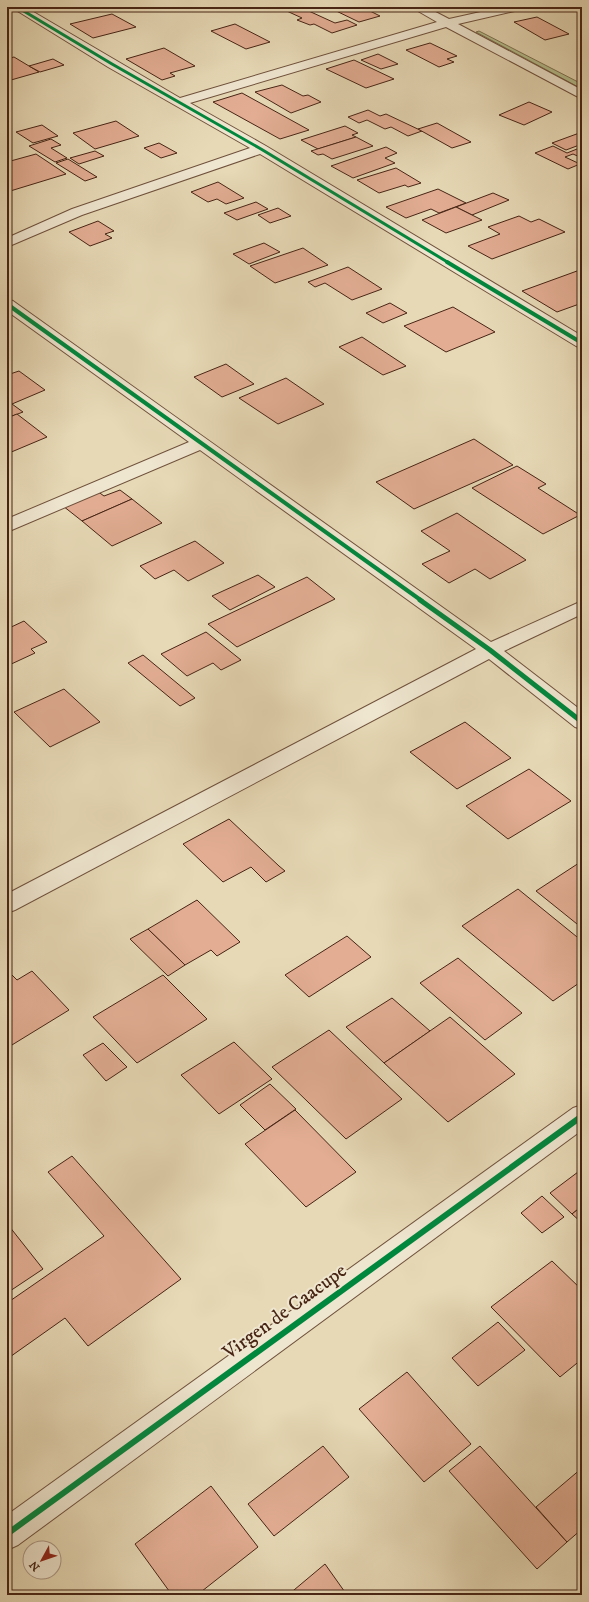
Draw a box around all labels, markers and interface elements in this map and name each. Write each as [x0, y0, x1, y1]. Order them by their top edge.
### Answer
street label: Virgen de Caacupe [217, 1259, 352, 1366]
north arrow [22, 1540, 62, 1580]
text: N [27, 1558, 43, 1574]

